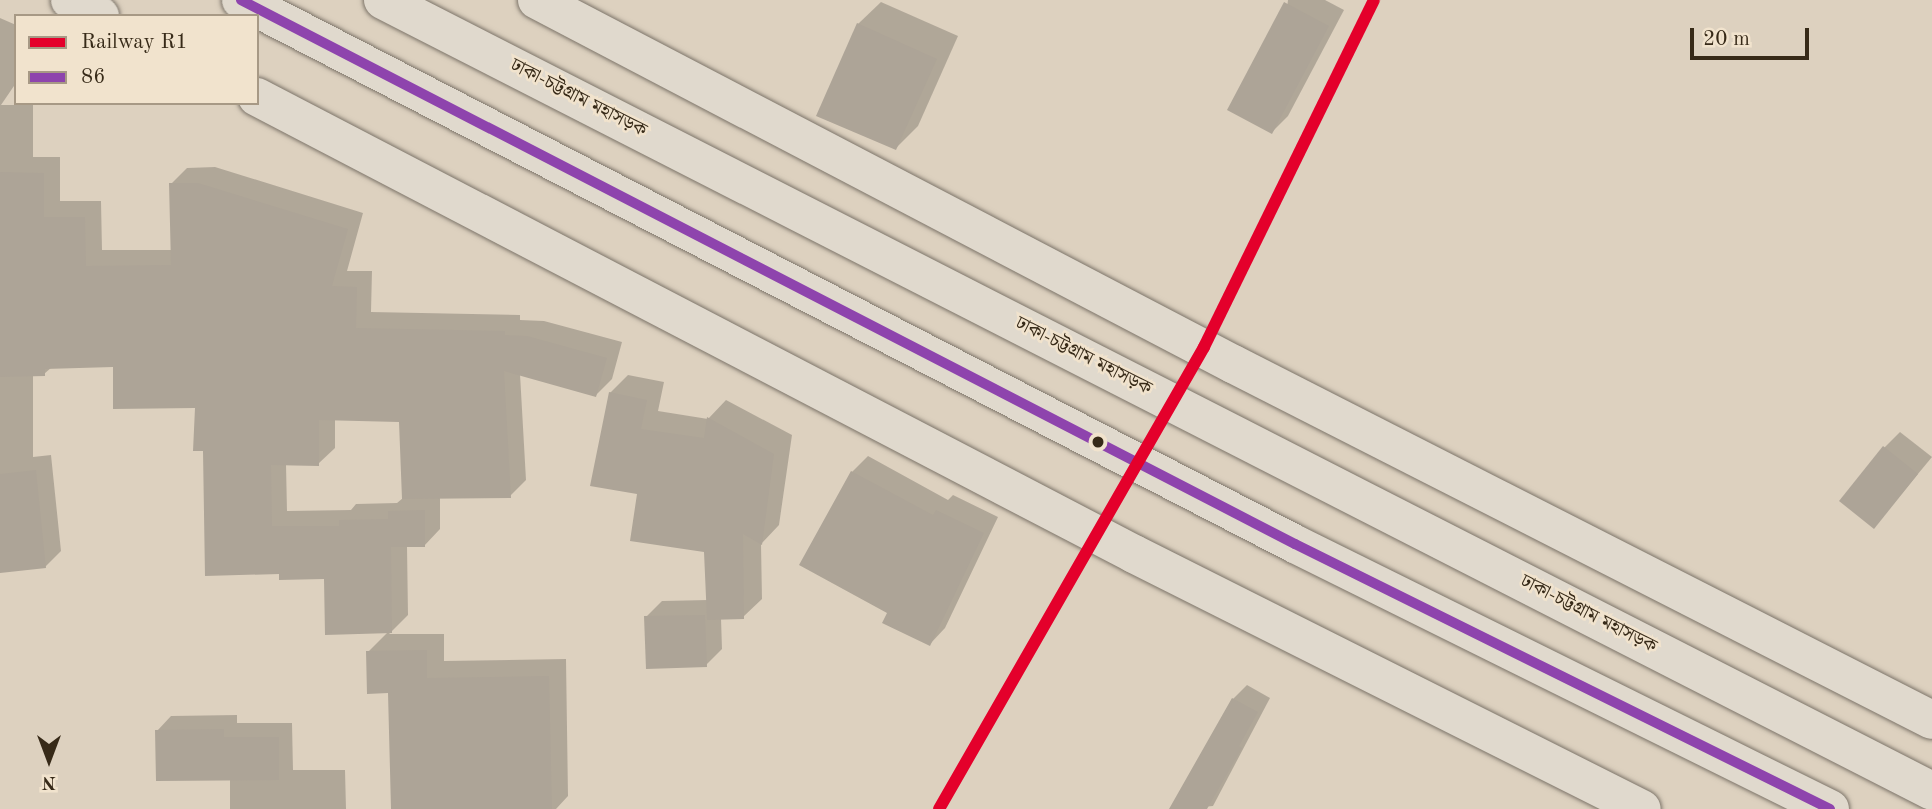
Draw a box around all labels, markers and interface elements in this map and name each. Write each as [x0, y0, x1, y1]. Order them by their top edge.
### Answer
legend [14, 14, 259, 105]
scale bar [1694, 14, 1813, 58]
text: 20 m [1703, 29, 1750, 50]
text: Railway R1 [81, 32, 188, 53]
street label: ঢাকা-চট্টগ্রাম মহাসড়ক [506, 55, 650, 143]
text: 86 [81, 67, 105, 88]
street label: ঢাকা-চট্টগ্রাম মহাসড়ক [1011, 313, 1155, 401]
unlabelled marker [1091, 435, 1105, 449]
street label: ঢাকা-চট্টগ্রাম মহাসড়ক [1516, 571, 1660, 659]
north arrow [14, 725, 84, 795]
text: N [42, 772, 56, 791]

